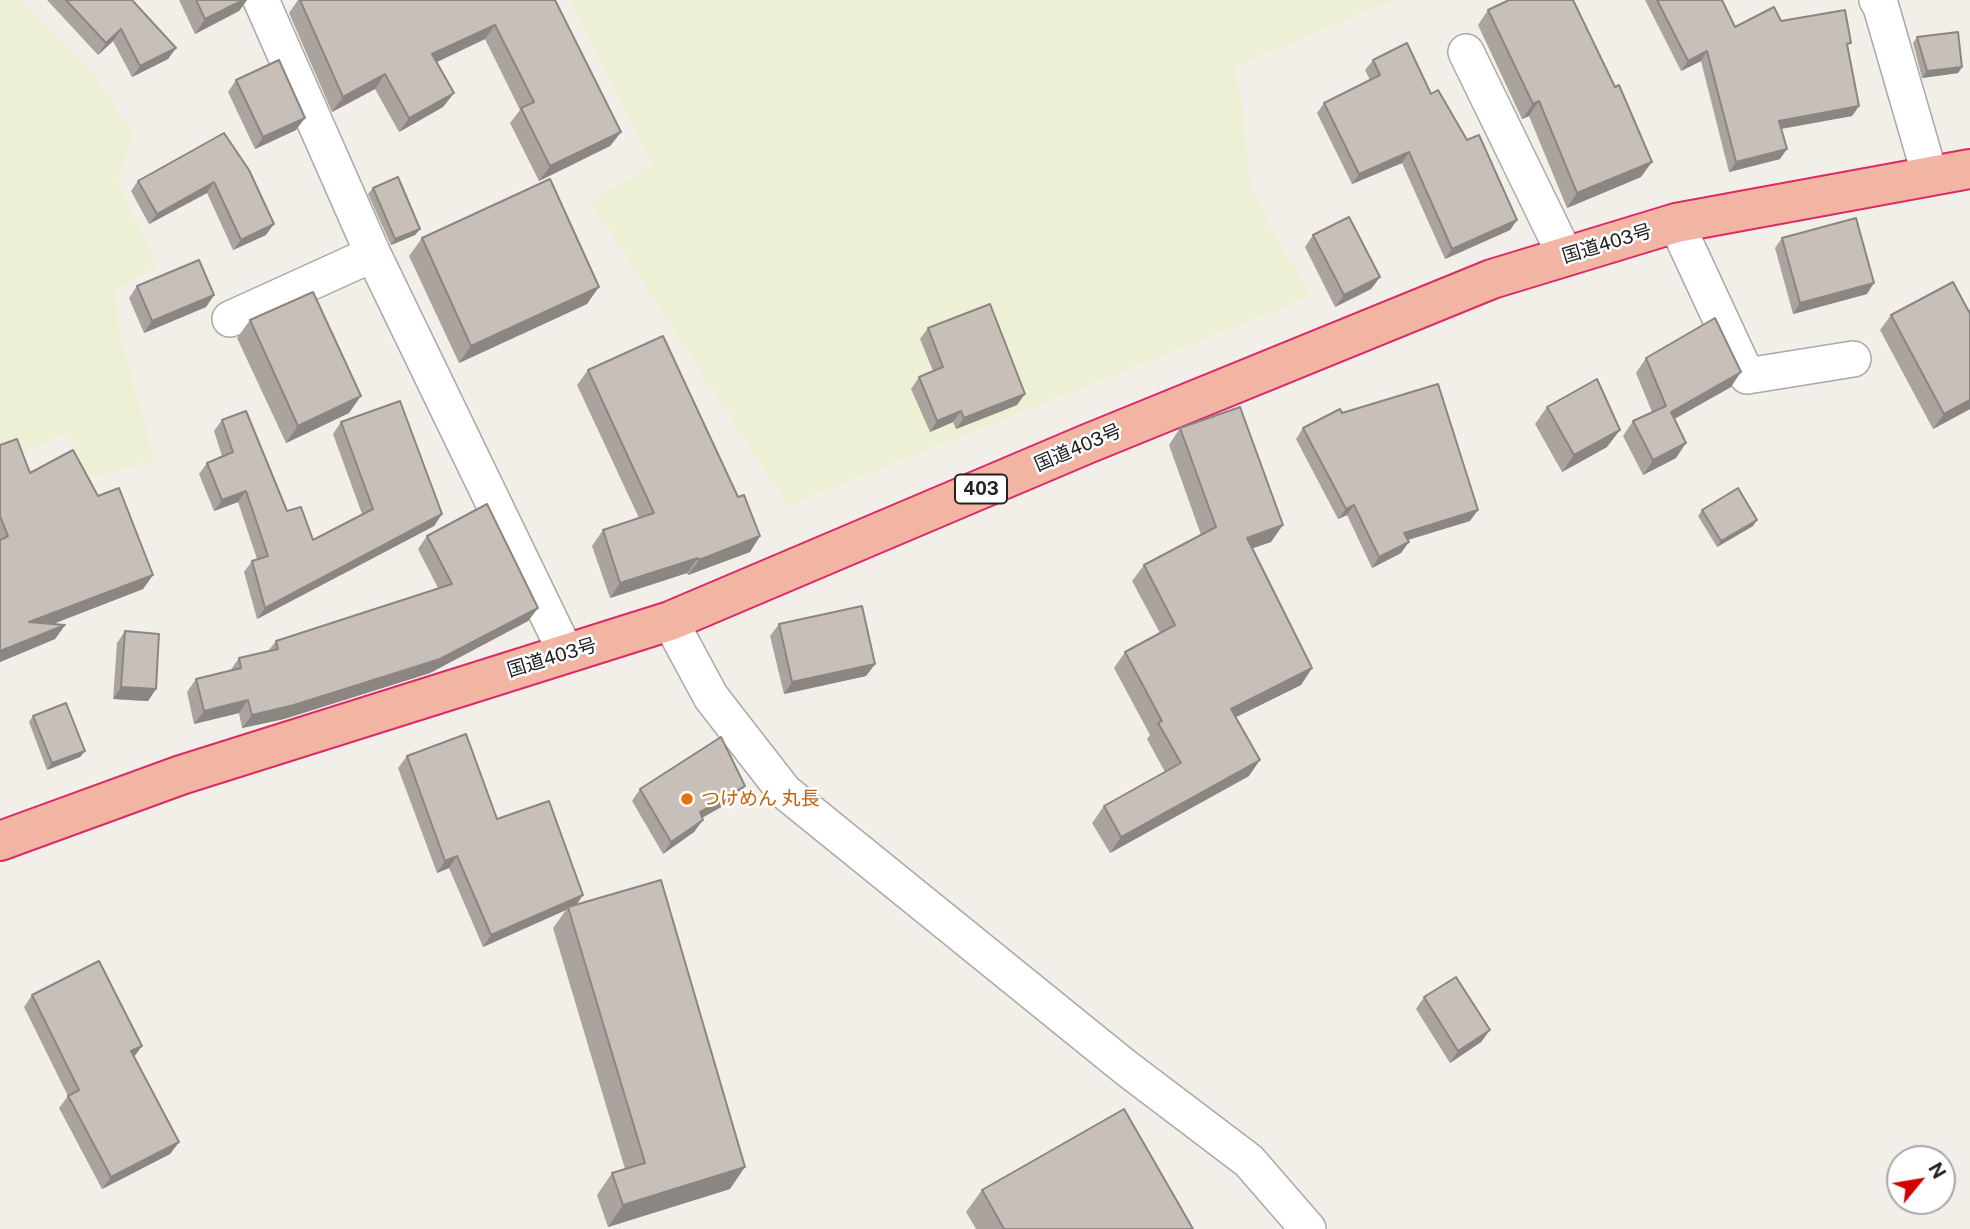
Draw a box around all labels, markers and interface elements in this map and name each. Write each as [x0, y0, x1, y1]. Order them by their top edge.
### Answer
street label: 国道403号 [1559, 220, 1655, 268]
street label: 国道403号 [1031, 419, 1125, 477]
road number: 403 [955, 475, 1007, 504]
street label: 国道403号 [504, 634, 600, 682]
place label: つけめん 丸長 [701, 788, 820, 810]
marker: つけめん 丸長 [679, 791, 695, 807]
north arrow [1886, 1145, 1956, 1215]
text: N [1924, 1159, 1951, 1182]

